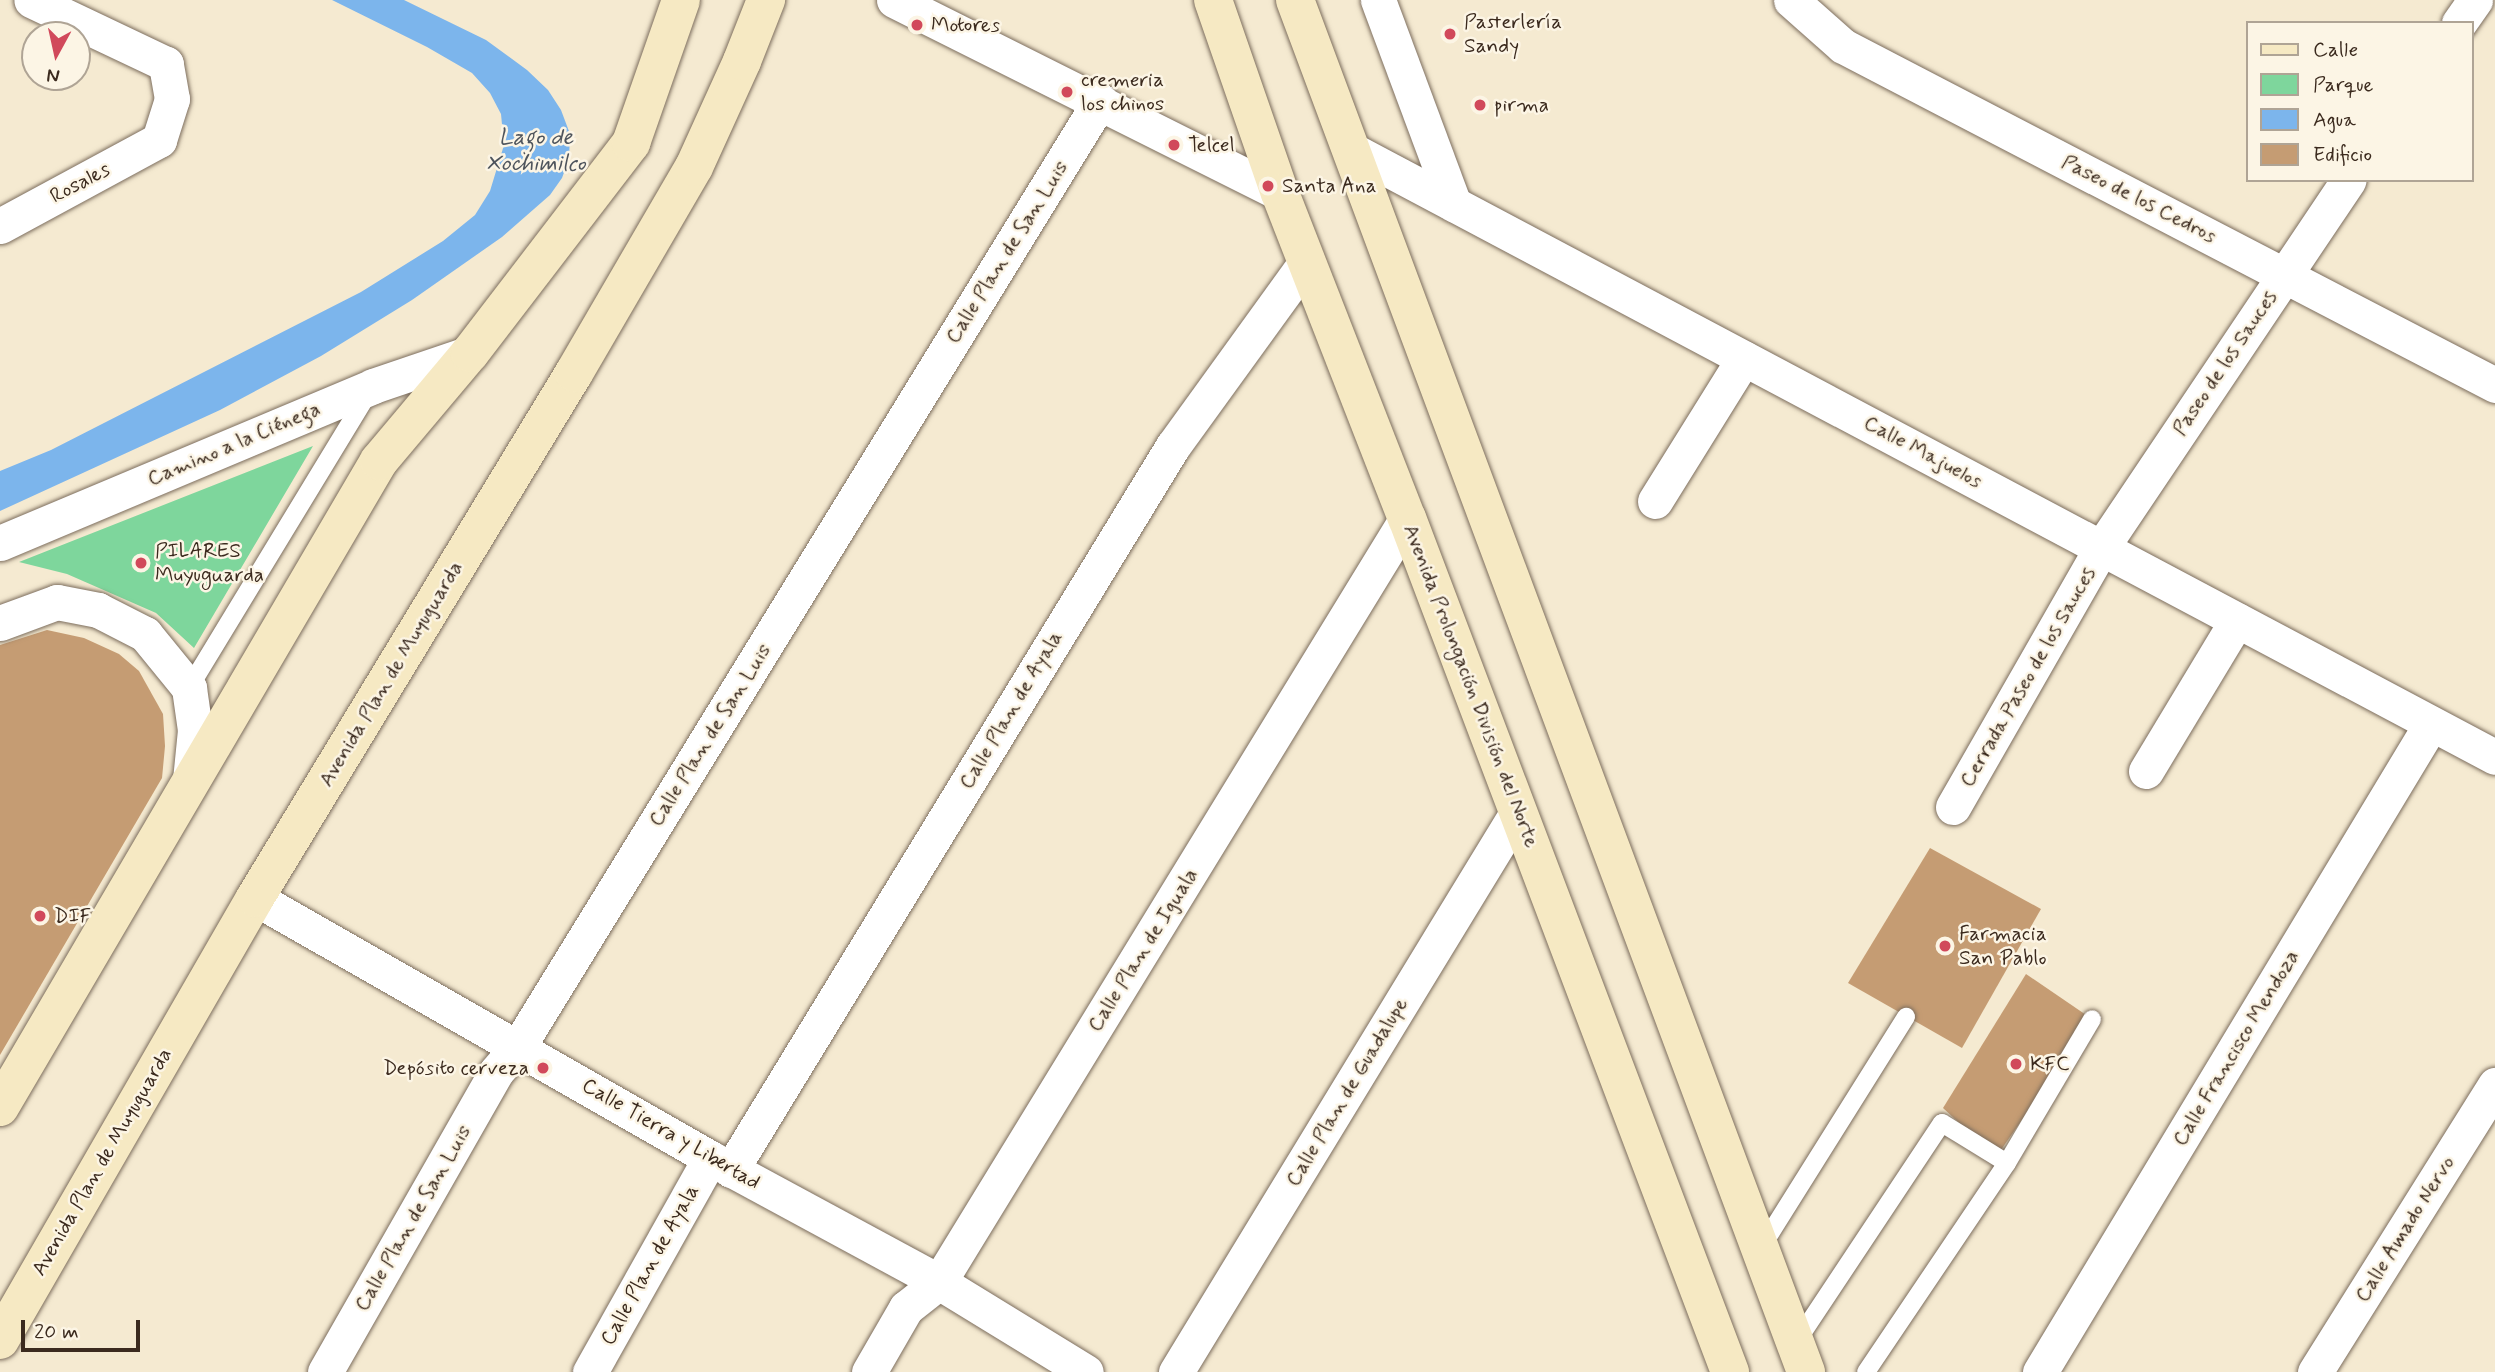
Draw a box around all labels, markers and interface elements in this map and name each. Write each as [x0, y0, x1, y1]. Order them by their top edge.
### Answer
place label: Pasterlería Sandy [1464, 9, 1562, 59]
place label: Motores [931, 12, 1000, 38]
marker: Motores [909, 17, 925, 33]
north arrow [21, 21, 91, 91]
legend [2246, 21, 2474, 182]
marker: Pasterlería Sandy [1442, 26, 1458, 42]
text: Calle [2313, 36, 2358, 64]
text: N [45, 62, 61, 89]
place label: cremeria los chinos [1081, 67, 1164, 117]
text: Parque [2313, 71, 2373, 99]
marker: cremeria los chinos [1059, 84, 1075, 100]
place label: pirma [1494, 92, 1549, 118]
marker: pirma [1472, 97, 1488, 113]
text: Agua [2313, 106, 2356, 134]
water label: Lago de Xochimilco [486, 124, 586, 178]
place label: Telcel [1188, 132, 1235, 158]
marker: Telcel [1166, 137, 1182, 153]
text: Edificio [2313, 141, 2372, 169]
street label: Paseo de los Cedros [2057, 149, 2221, 249]
street label: Rosales [46, 157, 114, 209]
street label: Calle Plan de San Luis [942, 159, 1072, 345]
place label: Santa Ana [1282, 173, 1376, 199]
marker: Santa Ana [1260, 178, 1276, 194]
street label: Paseo de los Sauces [2168, 286, 2282, 440]
street label: Camino a la Ciénega [142, 396, 326, 492]
street label: Calle Majuelos [1861, 411, 1985, 493]
street label: Avenida Prolongación División del Norte [1398, 521, 1544, 851]
place label: PILARES Muyuguarda [155, 538, 264, 588]
marker: PILARES Muyuguarda [133, 555, 149, 571]
street label: Avenida Plan de Muyuguarda [313, 556, 469, 792]
street label: Cerrada Paseo de los Sauces [1955, 563, 2101, 791]
street label: Calle Plan de Ayala [954, 627, 1068, 793]
street label: Calle Plan de San Luis [645, 642, 775, 828]
street label: Calle Plan de Iguala [1084, 866, 1202, 1034]
place label: DIF [54, 903, 91, 929]
marker: DIF [32, 908, 48, 924]
place label: Farmacia San Pablo [1959, 921, 2047, 971]
marker: Farmacia San Pablo [1937, 938, 1953, 954]
street label: Calle Francisco Mendoza [2167, 945, 2305, 1151]
street label: Calle Plan de Guadalupe [1281, 993, 1413, 1191]
street label: Avenida Plan de Muyuguarda [26, 1043, 178, 1281]
place label: KFC [2030, 1051, 2070, 1077]
place label: Depósito cerveza [383, 1055, 529, 1081]
marker: KFC [2008, 1056, 2024, 1072]
marker: Depósito cerveza [535, 1060, 551, 1076]
street label: Calle Tierra y Libertad [577, 1072, 765, 1196]
street label: Calle Plan de San Luis [351, 1124, 475, 1312]
street label: Calle Amado Nervo [2350, 1152, 2460, 1306]
street label: Calle Plan de Ayala [596, 1181, 704, 1349]
scale bar [24, 1306, 144, 1350]
text: 20 m [34, 1318, 79, 1346]

